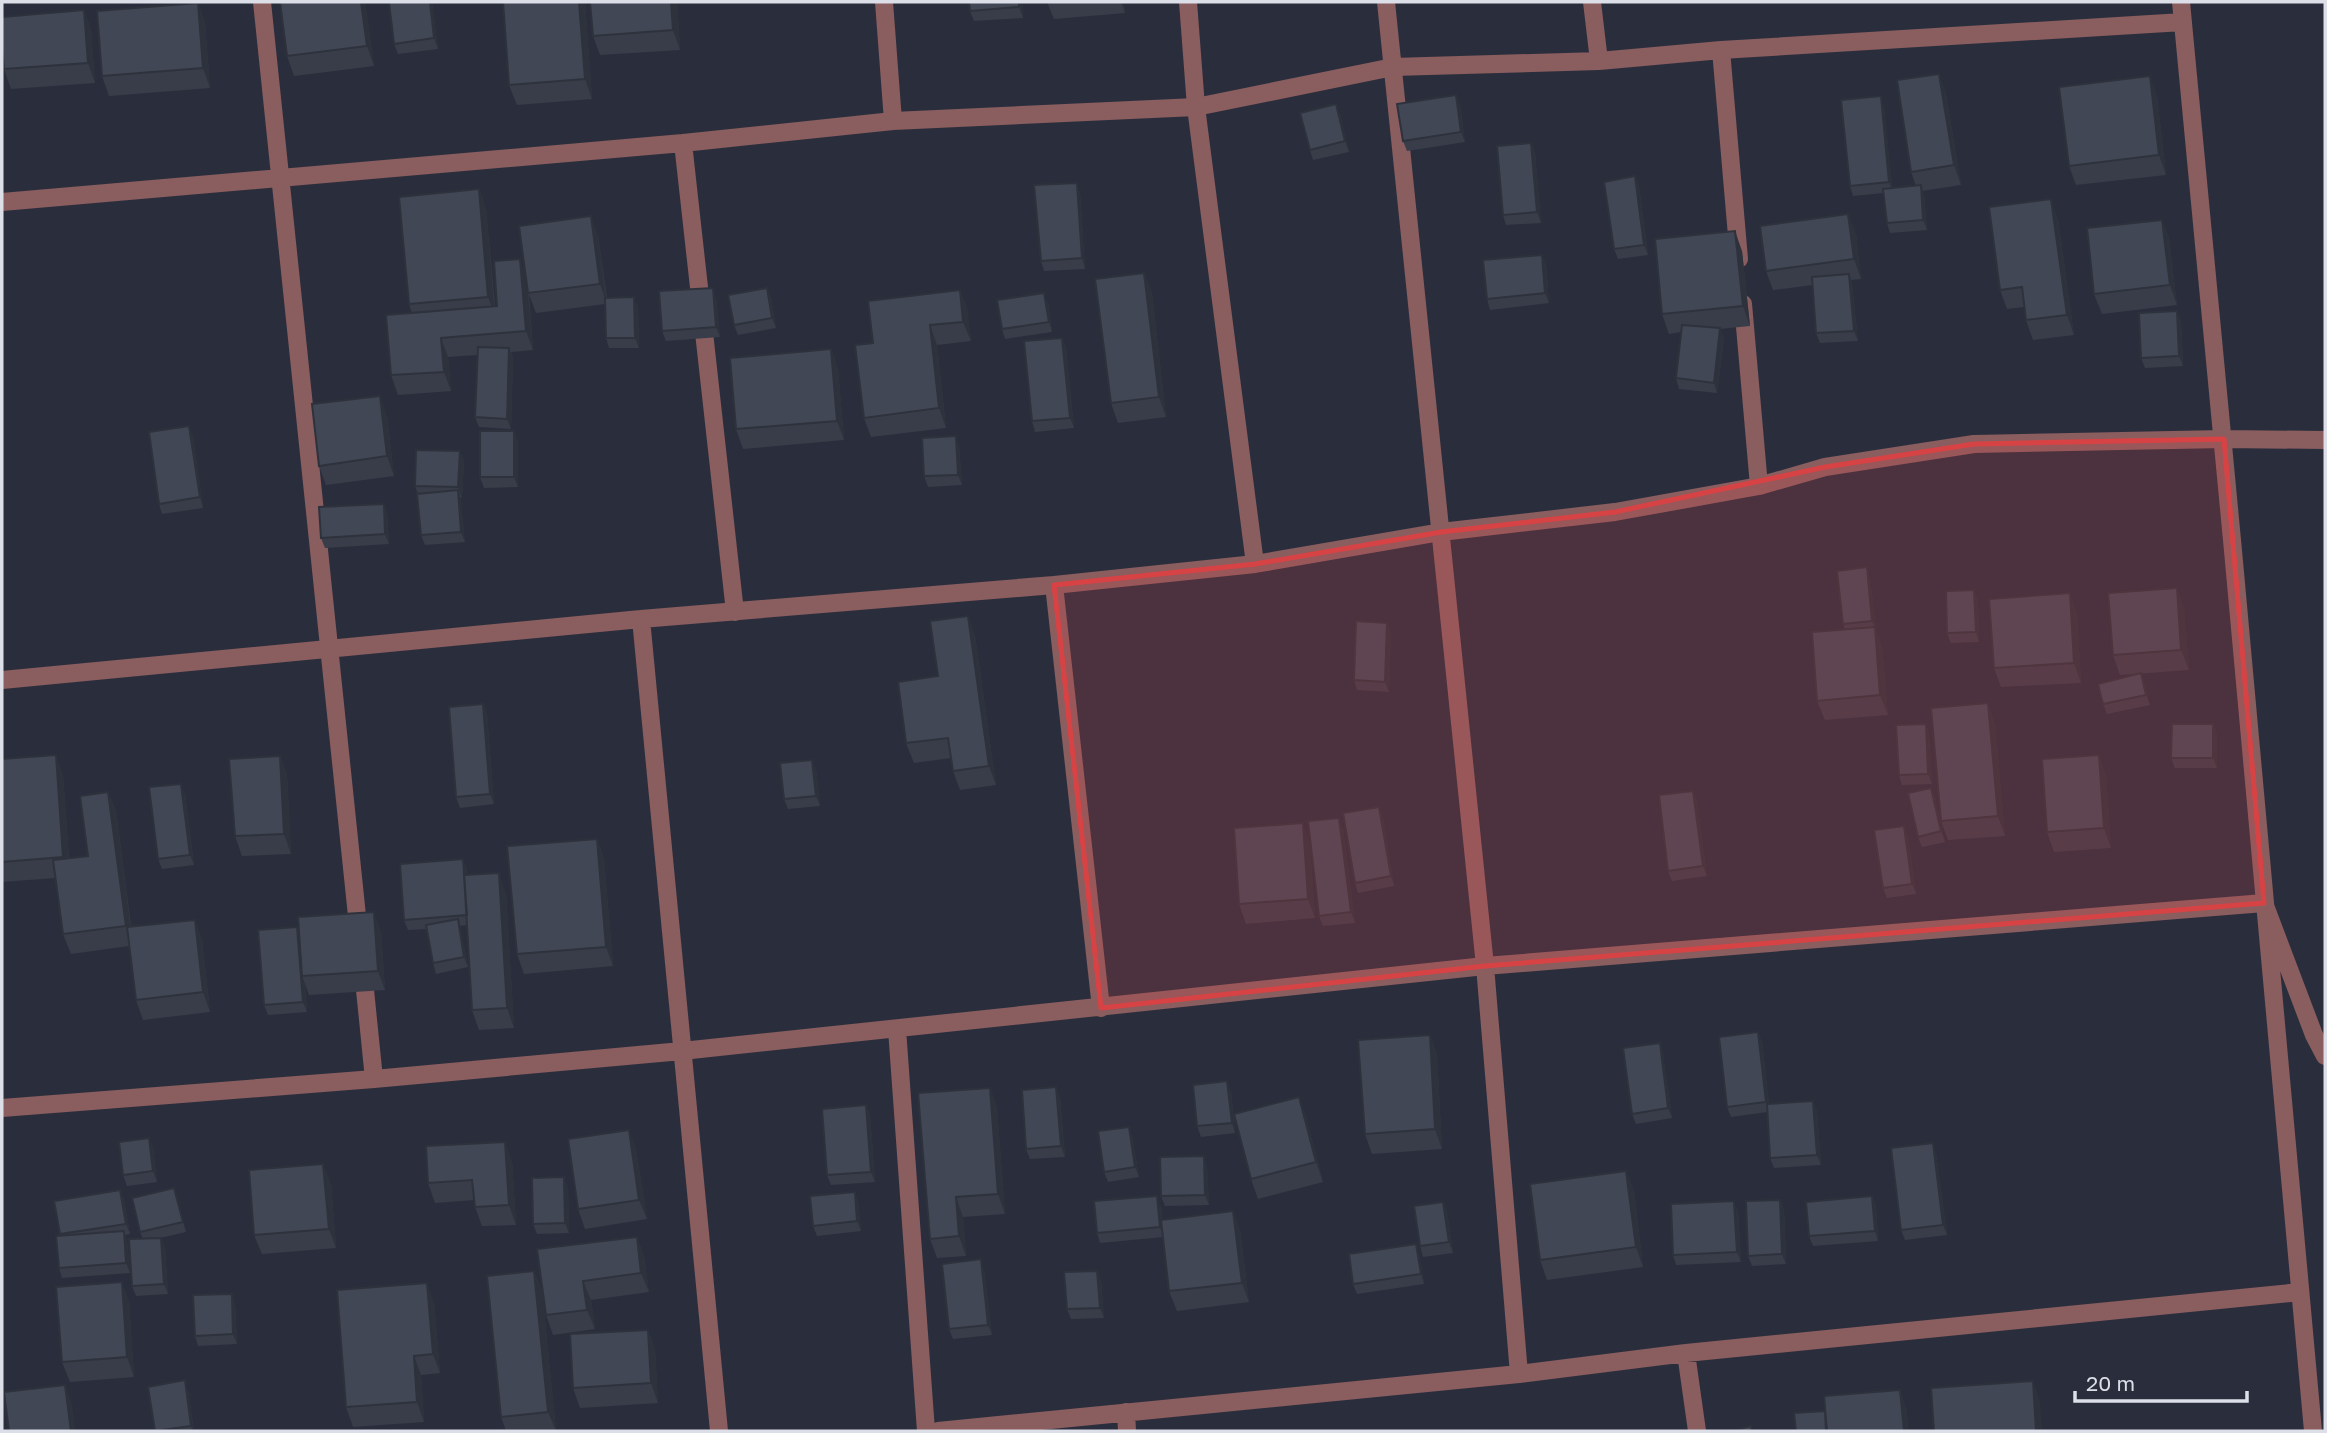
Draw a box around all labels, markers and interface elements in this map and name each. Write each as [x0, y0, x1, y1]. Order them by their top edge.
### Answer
scale bar [2075, 1360, 2246, 1404]
text: 20 m [2086, 1370, 2135, 1396]

